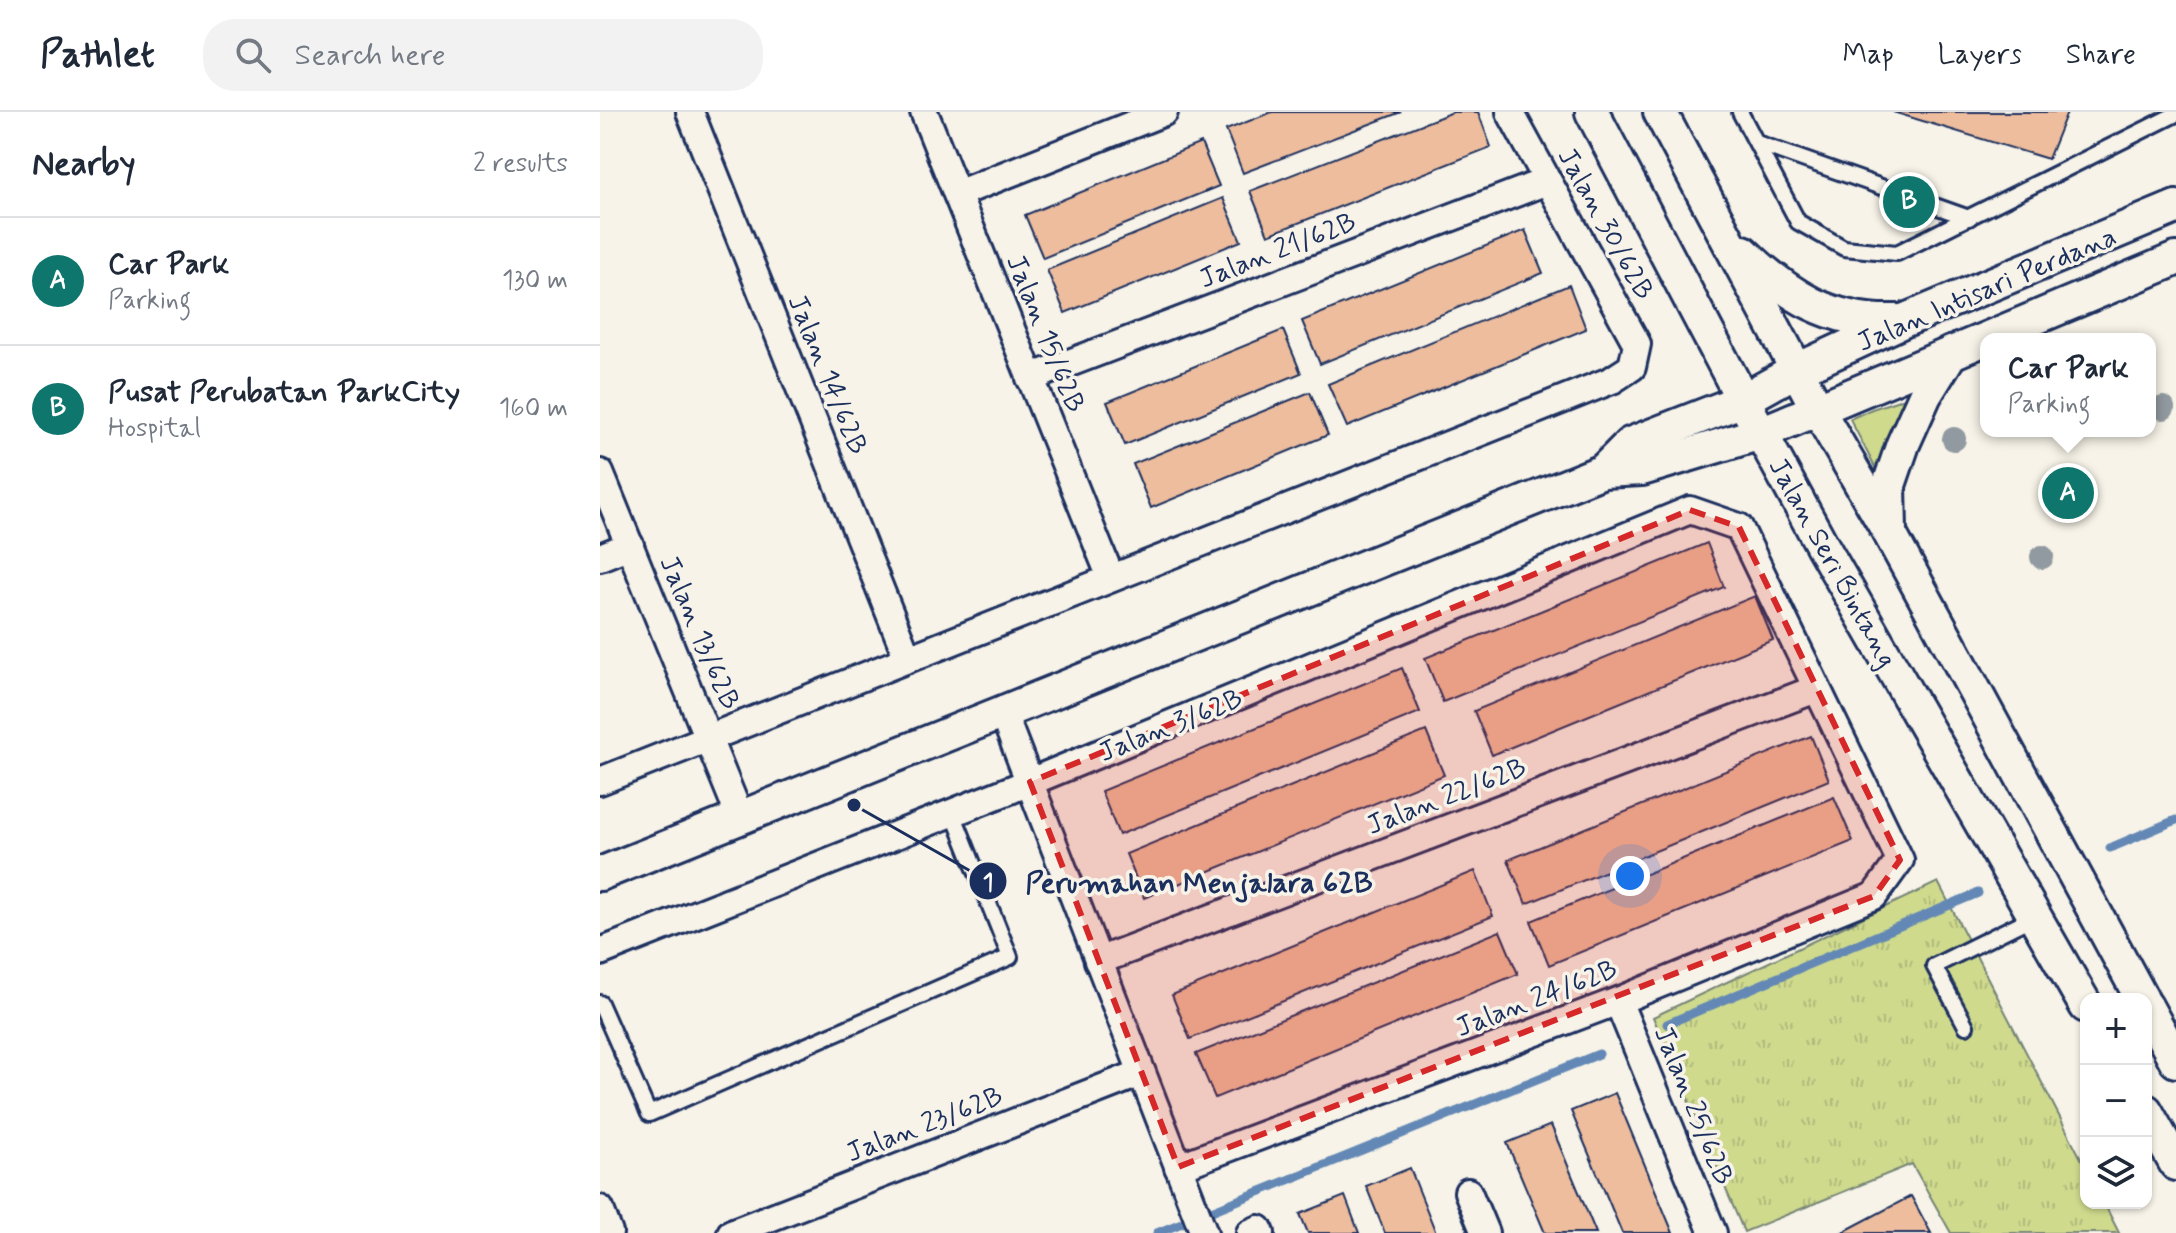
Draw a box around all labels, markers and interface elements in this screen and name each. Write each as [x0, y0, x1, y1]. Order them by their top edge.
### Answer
search box [203, 19, 763, 91]
text: Pathlet [40, 31, 155, 80]
icon: search [231, 33, 275, 77]
text: Search here [295, 36, 446, 75]
text: Map [1843, 37, 1894, 74]
text: Layers [1938, 37, 2022, 74]
text: Share [2066, 37, 2136, 74]
text: Nearby [32, 142, 136, 187]
street label: Jalan 30/62B [1548, 142, 1662, 307]
text: 2 results [473, 147, 568, 181]
pin: B [1883, 172, 1935, 232]
street label: Jalan 21/62B [1194, 204, 1362, 298]
street label: Jalan Intisari Perdana [1852, 219, 2122, 362]
text: Car Park [108, 245, 229, 284]
street label: Jalan 15/62B [996, 250, 1093, 418]
text: A [49, 264, 67, 298]
text: 130 m [502, 264, 568, 298]
text: Parking [108, 284, 191, 318]
street label: Jalan 14/62B [778, 290, 876, 460]
popup [1980, 333, 2156, 437]
text: Car Park [2007, 349, 2129, 388]
text: Pusat Perubatan ParkCity [108, 373, 460, 412]
text: Parking [2007, 388, 2090, 422]
text: B [50, 392, 66, 426]
text: 160 m [499, 392, 568, 426]
text: Hospital [108, 412, 201, 446]
street label: Jalan Seri Bintang [1759, 452, 1905, 675]
pin: A [2042, 463, 2094, 523]
street label: Jalan 13/62B [650, 550, 748, 716]
street label: Jalan 3/62B [1093, 681, 1248, 772]
street label: Jalan 22/62B [1362, 750, 1532, 845]
callout: Perumahan Menjalara 62B [968, 854, 1391, 908]
your location [1610, 856, 1650, 896]
text: Perumahan Menjalara 62B [1025, 864, 1373, 903]
text: 1 [983, 868, 993, 899]
street label: Jalan 24/62B [1451, 952, 1623, 1047]
map controls [2080, 993, 2152, 1209]
button: + [2080, 993, 2152, 1065]
street label: Jalan 25/62B [1644, 1021, 1741, 1191]
button: − [2080, 1065, 2152, 1137]
street label: Jalan 23/62B [841, 1078, 1009, 1172]
button: layers [2080, 1137, 2152, 1209]

